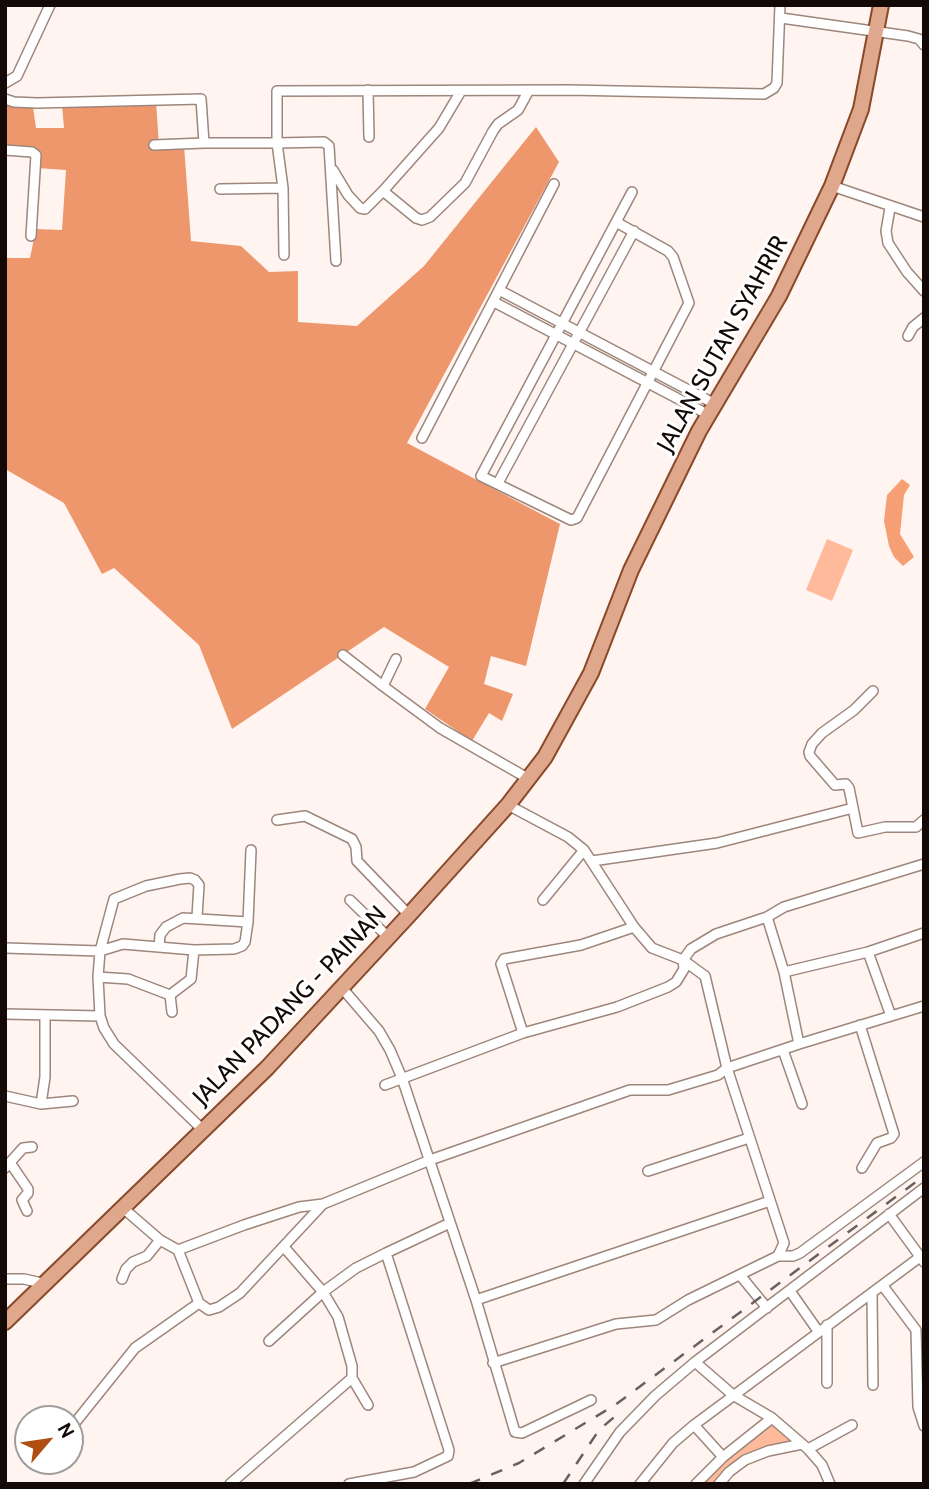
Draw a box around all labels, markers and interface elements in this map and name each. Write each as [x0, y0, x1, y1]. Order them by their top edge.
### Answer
street label: JALAN SUTAN SYAHRIR [652, 231, 794, 457]
street label: JALAN PADANG - PAINAN [187, 900, 393, 1112]
north arrow [14, 1405, 84, 1475]
text: N [53, 1419, 79, 1442]

